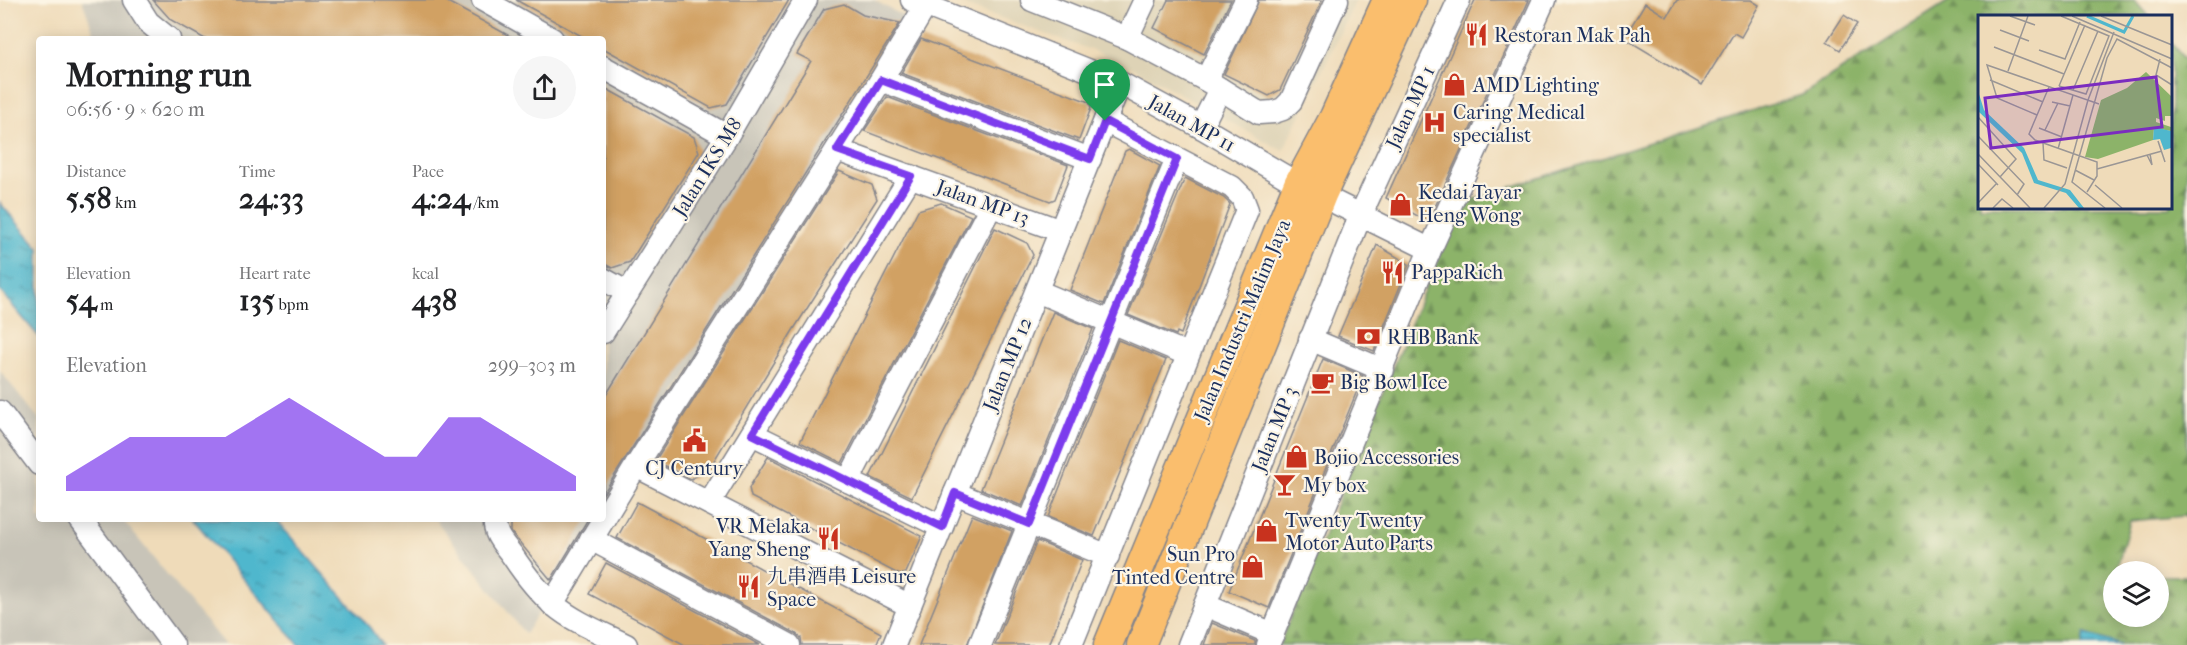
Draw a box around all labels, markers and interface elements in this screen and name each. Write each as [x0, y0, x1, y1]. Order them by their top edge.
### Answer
inset map [1978, 15, 2172, 208]
restaurant icon: Restoran Mak Pah [1463, 22, 1489, 48]
place label: Restoran Mak Pah [1494, 24, 1652, 47]
text: Morning run [66, 56, 251, 95]
button: share [513, 56, 576, 119]
pin [1079, 59, 1130, 121]
street label: Jalan MP 1 [1380, 62, 1440, 154]
icon: arrive [1088, 68, 1121, 101]
shop icon: AMD Lighting [1442, 72, 1468, 98]
place label: AMD Lighting [1472, 74, 1599, 97]
street label: Jalan MP 11 [1142, 89, 1239, 157]
text: 06:56 · 9 × 620 m [66, 98, 205, 121]
place label: Caring Medical specialist [1453, 101, 1585, 147]
hospital icon: Caring Medical specialist [1422, 110, 1448, 136]
street label: Jalan IKS M8 [667, 114, 747, 223]
text: Distance [66, 162, 126, 181]
text: Time [239, 162, 275, 181]
text: Pace [412, 162, 444, 181]
street label: Jalan MP 13 [931, 174, 1032, 230]
text: 5.58 [66, 181, 112, 216]
text: 24:33 [239, 181, 304, 216]
text: 4:24 [412, 181, 470, 216]
place label: Kedai Tayar Heng Wong [1418, 181, 1522, 227]
shop icon: Kedai Tayar Heng Wong [1387, 191, 1413, 217]
text: km [112, 193, 137, 212]
text: /km [470, 193, 499, 212]
street label: Jalan Industri Malim Jaya [1189, 215, 1296, 427]
restaurant icon: PappaRich [1380, 259, 1406, 285]
place label: PappaRich [1411, 261, 1504, 284]
text: Elevation [66, 264, 131, 283]
text: Heart rate [239, 264, 311, 283]
text: kcal [412, 264, 439, 283]
text: 54 [66, 283, 97, 318]
text: 135 [239, 283, 275, 318]
text: 438 [412, 283, 457, 318]
text: m [97, 295, 113, 314]
text: bpm [275, 295, 309, 314]
street label: Jalan MP 12 [977, 314, 1037, 416]
bank icon: RHB Bank [1356, 324, 1382, 350]
place label: RHB Bank [1387, 326, 1479, 349]
text: Elevation [66, 354, 147, 377]
text: 299–303 m [488, 354, 576, 377]
cafe icon: Big Bowl Ice [1309, 369, 1335, 395]
place label: Big Bowl Ice [1340, 371, 1448, 394]
street label: Jalan MP 3 [1246, 383, 1302, 477]
public building icon: CJ Century [681, 428, 707, 454]
shop icon: Bojio Accessories [1283, 444, 1309, 470]
place label: Bojio Accessories [1314, 446, 1459, 469]
place label: CJ Century [645, 457, 744, 480]
bar icon: My box [1272, 472, 1298, 498]
place label: My box [1303, 474, 1367, 497]
place label: Twenty Twenty Motor Auto Parts [1285, 509, 1433, 555]
place label: VR Melaka Yang Sheng [707, 515, 811, 561]
shop icon: Twenty Twenty Motor Auto Parts [1254, 518, 1280, 544]
restaurant icon: VR Melaka Yang Sheng [815, 525, 841, 551]
place label: Sun Pro Tinted Centre [1112, 543, 1235, 589]
shop icon: Sun Pro Tinted Centre [1240, 553, 1266, 579]
map controls [2103, 561, 2169, 627]
button: layers [2103, 561, 2169, 627]
place label: 九串酒串 Leisure Space [767, 565, 916, 611]
restaurant icon: 九串酒串 Leisure Space [736, 574, 762, 600]

